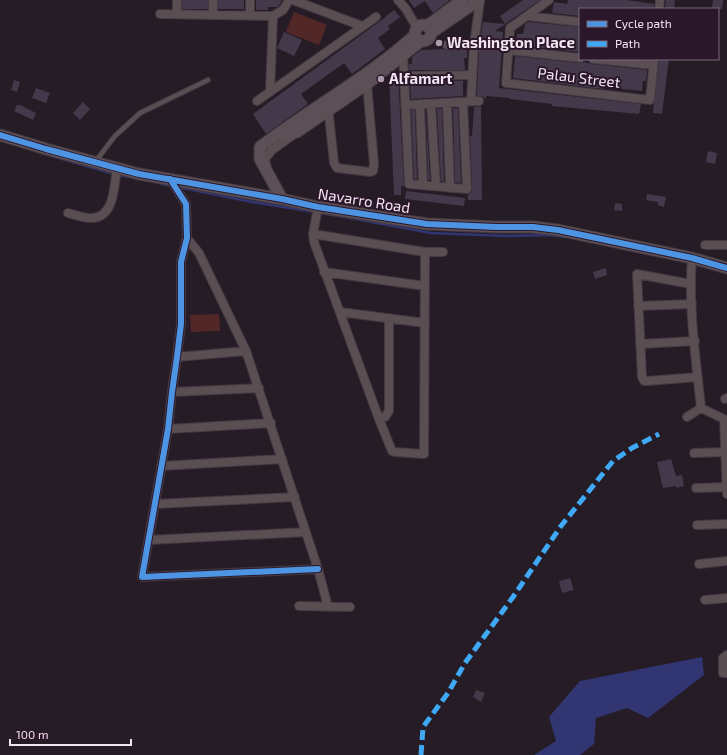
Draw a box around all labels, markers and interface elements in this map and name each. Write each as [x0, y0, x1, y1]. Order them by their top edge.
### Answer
legend [579, 8, 719, 60]
text: Cycle path [615, 16, 672, 30]
place label: Washington Place [447, 33, 575, 51]
text: Path [615, 36, 640, 50]
marker: Washington Place [434, 38, 444, 48]
street label: Palau Street [537, 63, 622, 91]
place label: Alfamart [389, 69, 452, 87]
marker: Alfamart [376, 74, 386, 84]
street label: Navarro Road [317, 184, 412, 216]
scale bar [10, 721, 131, 747]
text: 100 m [16, 727, 48, 741]

